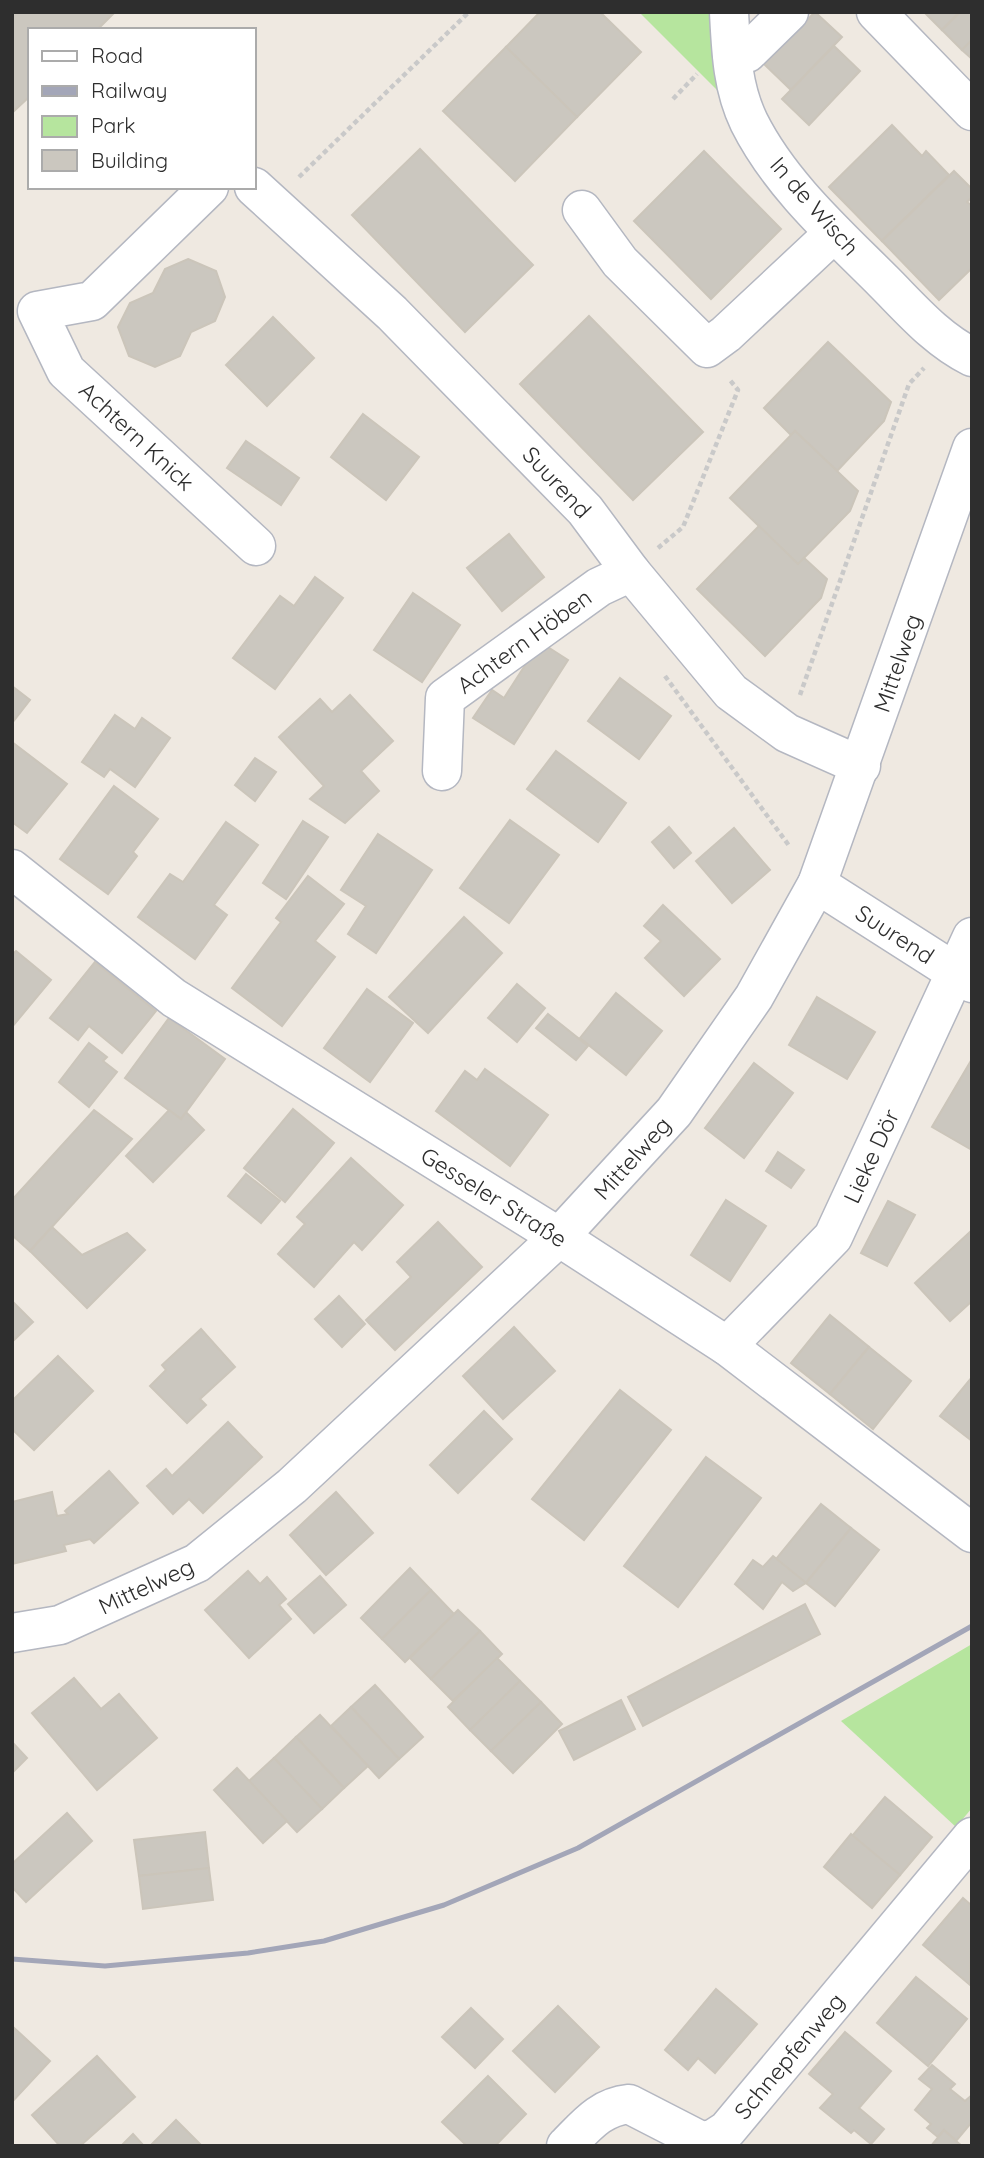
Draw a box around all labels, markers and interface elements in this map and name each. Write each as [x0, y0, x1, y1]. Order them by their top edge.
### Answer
legend [28, 28, 256, 189]
text: Road [91, 42, 143, 68]
text: Railway [91, 77, 167, 103]
text: Park [91, 112, 135, 138]
text: Building [91, 147, 168, 173]
street label: In de Wisch [764, 151, 866, 261]
street label: Achtern Knick [73, 375, 201, 497]
street label: Suurend [516, 440, 598, 524]
street label: Achtern Höben [451, 582, 597, 700]
street label: Mittelweg [867, 610, 927, 716]
street label: Suurend [850, 898, 940, 970]
street label: Lieke Dör [837, 1104, 905, 1208]
street label: Mittelweg [587, 1110, 677, 1206]
street label: Gesseler Straße [416, 1140, 572, 1254]
street label: Mittelweg [94, 1551, 198, 1621]
street label: Schnepfenweg [728, 1987, 850, 2125]

